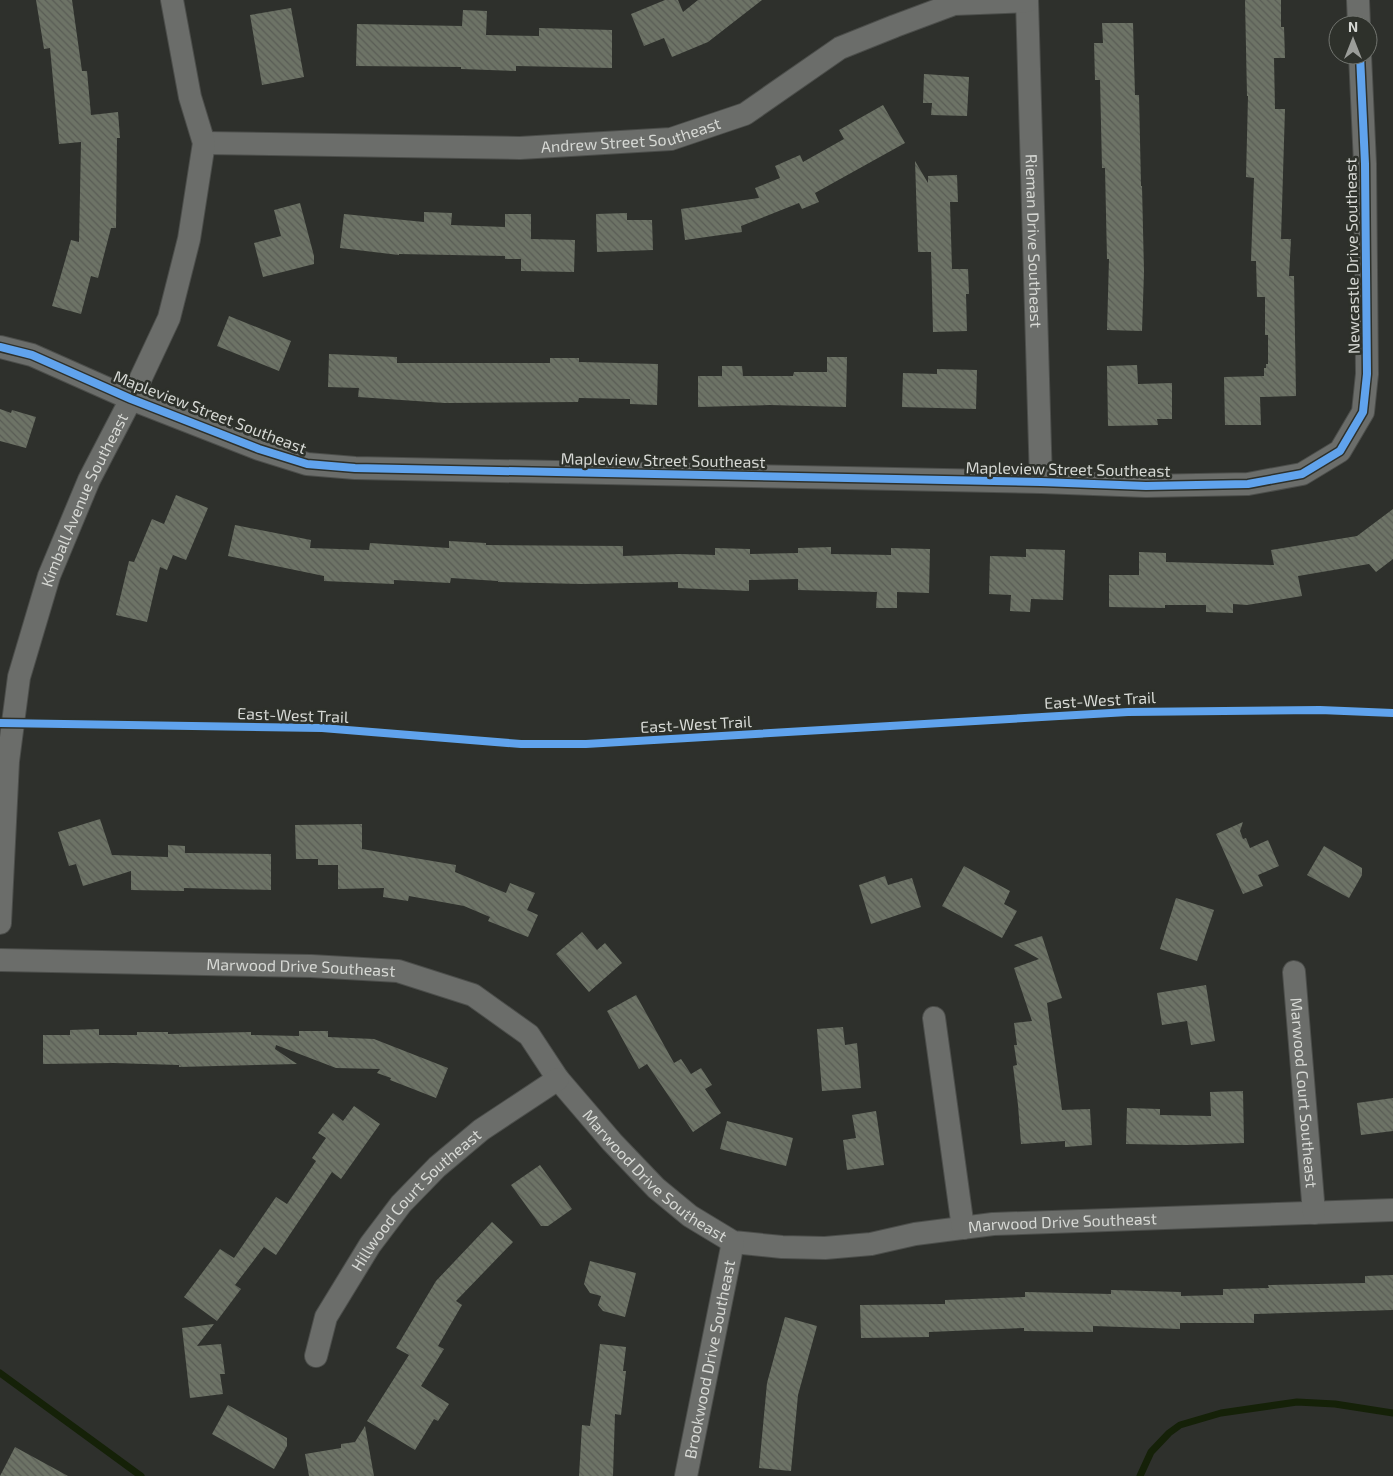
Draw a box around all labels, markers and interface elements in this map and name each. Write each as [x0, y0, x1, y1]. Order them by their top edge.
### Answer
north arrow [1328, 15, 1378, 65]
text: N [1348, 18, 1358, 35]
street label: Andrew Street Southeast [540, 113, 723, 156]
street label: Rieman Drive Southeast [1022, 154, 1047, 328]
street label: Newcastle Drive Southeast [1340, 158, 1363, 354]
street label: Mapleview Street Southeast [111, 366, 309, 457]
street label: Kimball Avenue Southeast [36, 409, 131, 589]
street label: Mapleview Street Southeast [560, 448, 766, 471]
street label: Mapleview Street Southeast [965, 457, 1171, 480]
street label: East-West Trail [1044, 687, 1156, 712]
street label: East-West Trail [237, 703, 349, 726]
street label: East-West Trail [640, 711, 752, 736]
street label: Marwood Drive Southeast [206, 954, 396, 980]
street label: Marwood Court Southeast [1287, 997, 1322, 1189]
street label: Marwood Drive Southeast [579, 1105, 731, 1245]
street label: Hillwood Court Southeast [347, 1124, 484, 1274]
street label: Marwood Drive Southeast [967, 1208, 1157, 1236]
street label: Brookwood Drive Southeast [680, 1258, 738, 1460]

